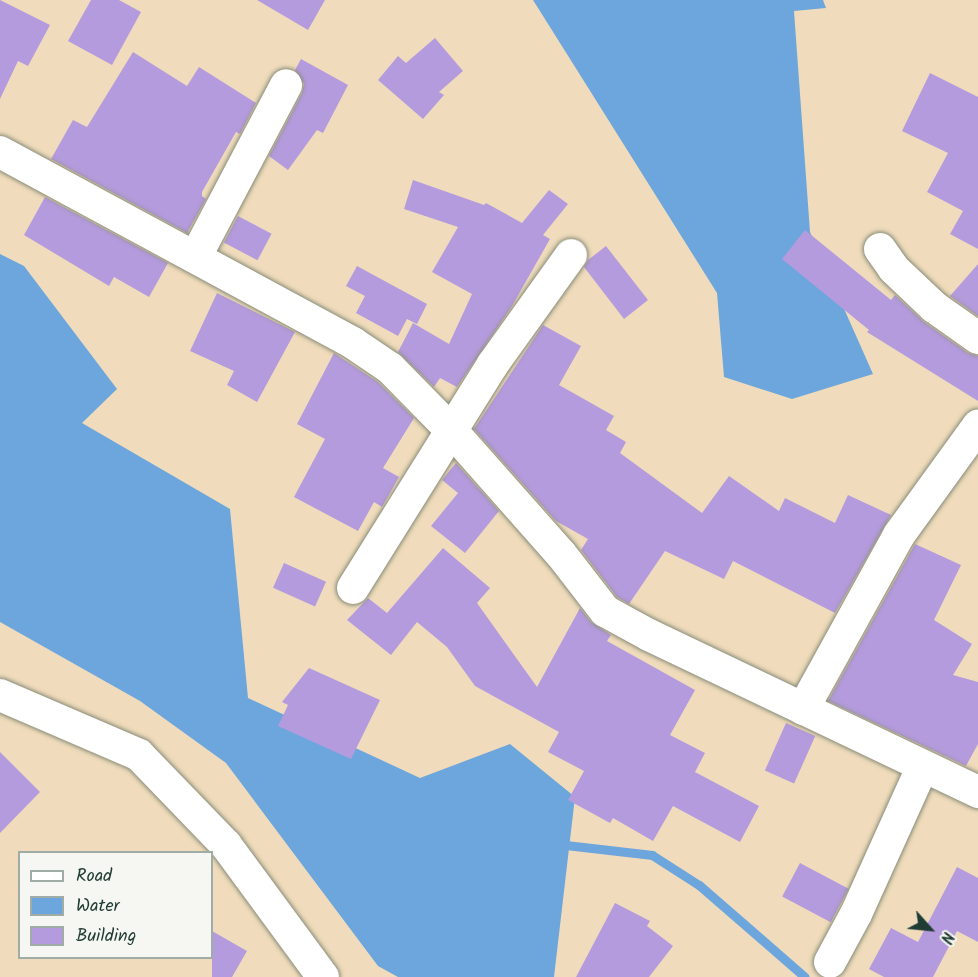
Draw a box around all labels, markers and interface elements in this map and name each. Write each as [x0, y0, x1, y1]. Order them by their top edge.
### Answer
legend [18, 851, 213, 959]
text: Road [76, 862, 112, 891]
text: Water [76, 892, 120, 921]
north arrow [900, 899, 960, 959]
text: Building [76, 922, 136, 951]
text: N [933, 927, 960, 948]

